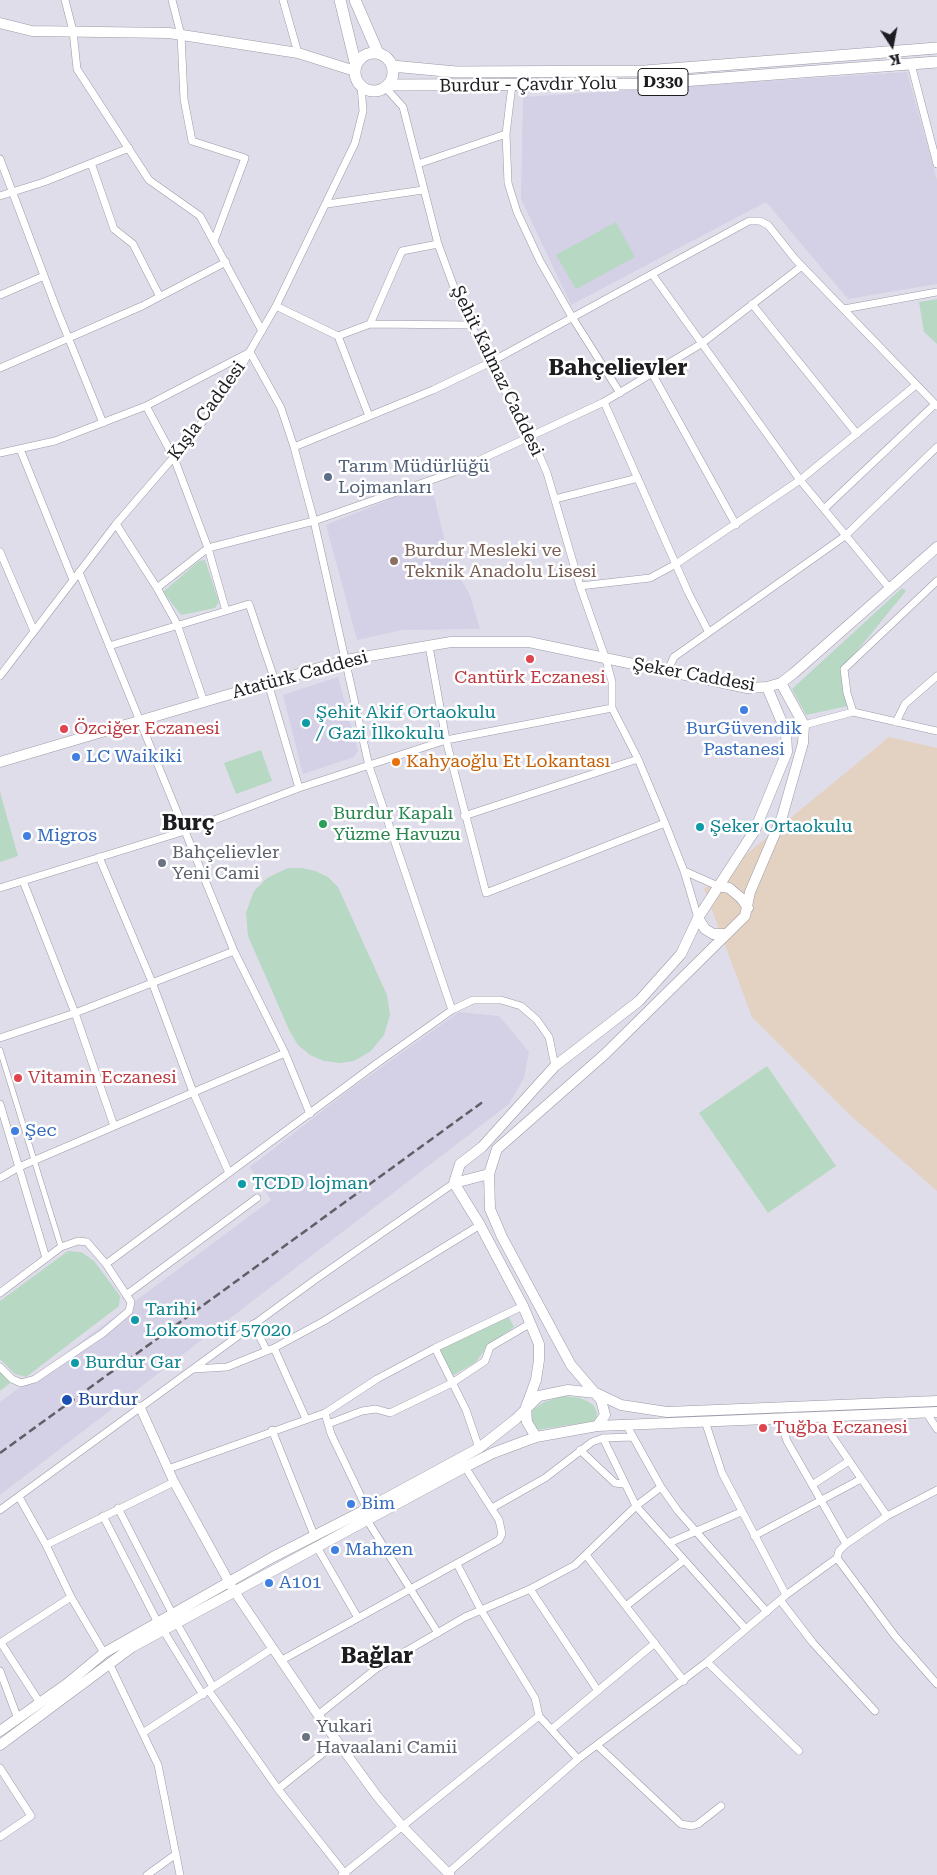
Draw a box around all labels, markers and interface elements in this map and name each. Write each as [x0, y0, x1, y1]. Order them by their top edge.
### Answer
north arrow [867, 20, 917, 70]
text: K [888, 51, 902, 69]
road number: D330 [638, 68, 688, 95]
street label: Burdur - Çavdır Yolu [439, 73, 617, 97]
street label: Şehit Kalmaz Caddesi [446, 282, 548, 460]
district label: Bahçelievler [548, 356, 688, 382]
street label: Kışla Caddesi [164, 357, 250, 465]
place label: Tarım Müdürlüğü Lojmanları [338, 456, 489, 498]
marker: Tarım Müdürlüğü Lojmanları [322, 471, 334, 483]
place label: Burdur Mesleki ve Teknik Anadolu Lisesi [404, 540, 597, 582]
marker: Burdur Mesleki ve Teknik Anadolu Lisesi [388, 555, 400, 567]
street label: Atatürk Caddesi [230, 646, 370, 704]
marker: Cantürk Eczanesi [524, 653, 536, 665]
street label: Şeker Caddesi [631, 654, 757, 696]
place label: Cantürk Eczanesi [454, 667, 606, 689]
place label: Şehit Akif Ortaokulu / Gazi İlkokulu [316, 702, 496, 744]
marker: BurGüvendik Pastanesi [738, 704, 750, 716]
marker: Şehit Akif Ortaokulu / Gazi İlkokulu [300, 717, 312, 729]
place label: Özciğer Eczanesi [74, 718, 220, 740]
place label: BurGüvendik Pastanesi [686, 718, 802, 761]
marker: Özciğer Eczanesi [58, 723, 70, 735]
place label: LC Waikiki [86, 746, 182, 768]
marker: LC Waikiki [70, 751, 82, 763]
place label: Kahyaoğlu Et Lokantası [406, 751, 610, 773]
marker: Kahyaoğlu Et Lokantası [390, 756, 402, 768]
place label: Burdur Kapalı Yüzme Havuzu [333, 803, 461, 846]
district label: Burç [162, 811, 214, 837]
place label: Şeker Ortaokulu [710, 816, 852, 838]
marker: Burdur Kapalı Yüzme Havuzu [317, 818, 329, 830]
marker: Şeker Ortaokulu [694, 821, 706, 833]
place label: Migros [37, 825, 97, 847]
marker: Migros [21, 830, 33, 842]
place label: Bahçelievler Yeni Cami [172, 842, 279, 884]
marker: Bahçelievler Yeni Cami [156, 857, 168, 869]
place label: Vitamin Eczanesi [28, 1067, 177, 1089]
marker: Vitamin Eczanesi [12, 1072, 24, 1084]
place label: Şec [25, 1120, 57, 1142]
marker: Şec [9, 1125, 21, 1137]
place label: TCDD lojman [252, 1173, 369, 1195]
marker: TCDD lojman [236, 1178, 248, 1190]
place label: Tarihi Lokomotif 57020 [145, 1299, 291, 1342]
marker: Tarihi Lokomotif 57020 [129, 1314, 141, 1326]
place label: Burdur Gar [85, 1352, 181, 1374]
marker: Burdur Gar [69, 1357, 81, 1369]
place label: Burdur [78, 1389, 138, 1411]
marker: Burdur [60, 1393, 74, 1407]
place label: Tuğba Eczanesi [773, 1417, 908, 1439]
marker: Tuğba Eczanesi [757, 1422, 769, 1434]
place label: Bim [361, 1493, 395, 1515]
marker: Bim [345, 1498, 357, 1510]
place label: Mahzen [345, 1539, 413, 1561]
marker: Mahzen [329, 1544, 341, 1556]
place label: A101 [279, 1572, 322, 1594]
marker: A101 [263, 1577, 275, 1589]
district label: Bağlar [341, 1644, 413, 1670]
place label: Yukari Havaalani Camii [316, 1716, 457, 1758]
marker: Yukari Havaalani Camii [300, 1731, 312, 1743]

